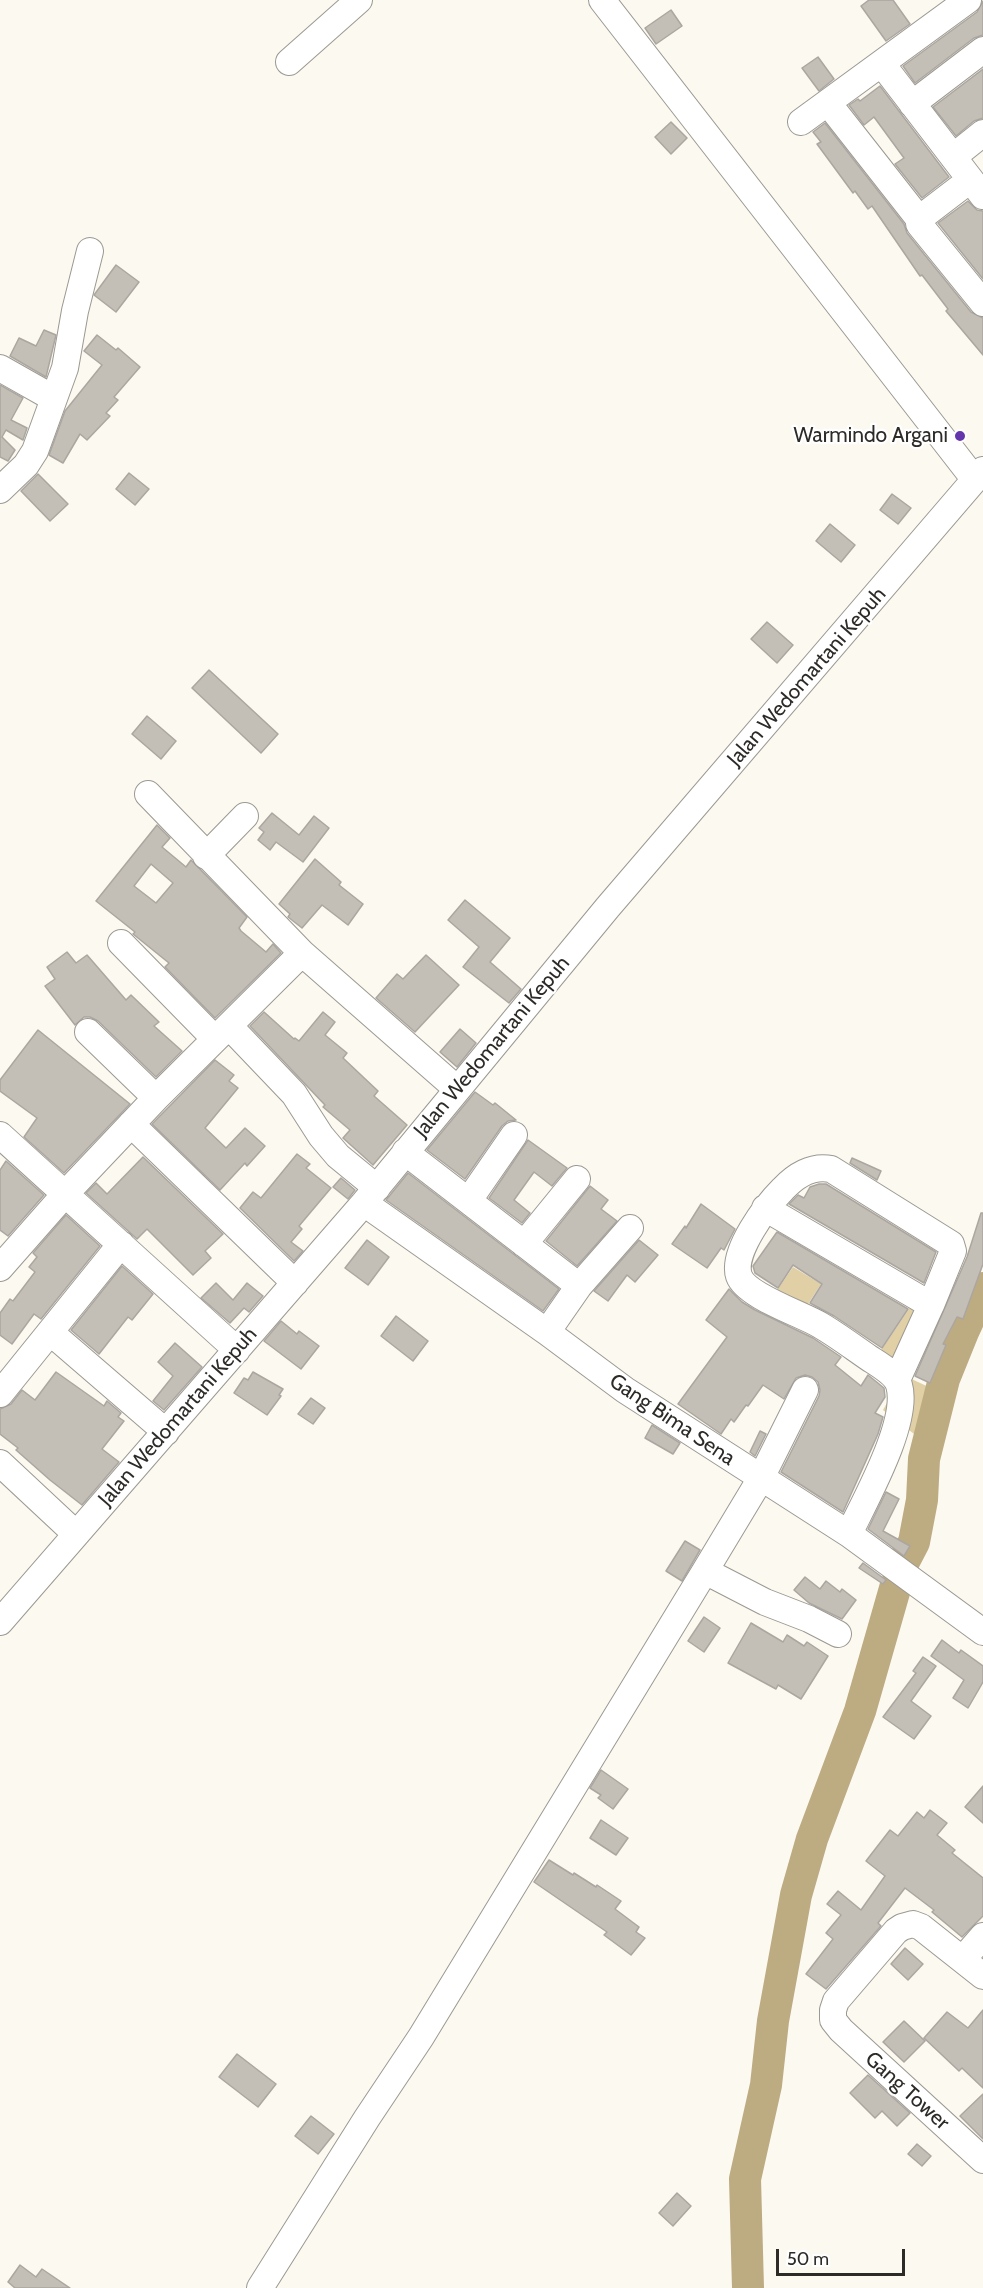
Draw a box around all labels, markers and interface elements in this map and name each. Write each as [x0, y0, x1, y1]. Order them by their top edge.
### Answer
place label: Warmindo Argani [794, 423, 948, 449]
marker: Warmindo Argani [953, 429, 967, 443]
street label: Jalan Wedomartani Kepuh [722, 582, 892, 772]
street label: Jalan Wedomartani Kepuh [409, 951, 575, 1143]
street label: Jalan Wedomartani Kepuh [93, 1322, 263, 1512]
street label: Gang Bima Sena [604, 1369, 740, 1471]
street label: Gang Tower [860, 2047, 954, 2135]
scale bar [779, 2237, 908, 2275]
text: 50 m [787, 2248, 829, 2270]

